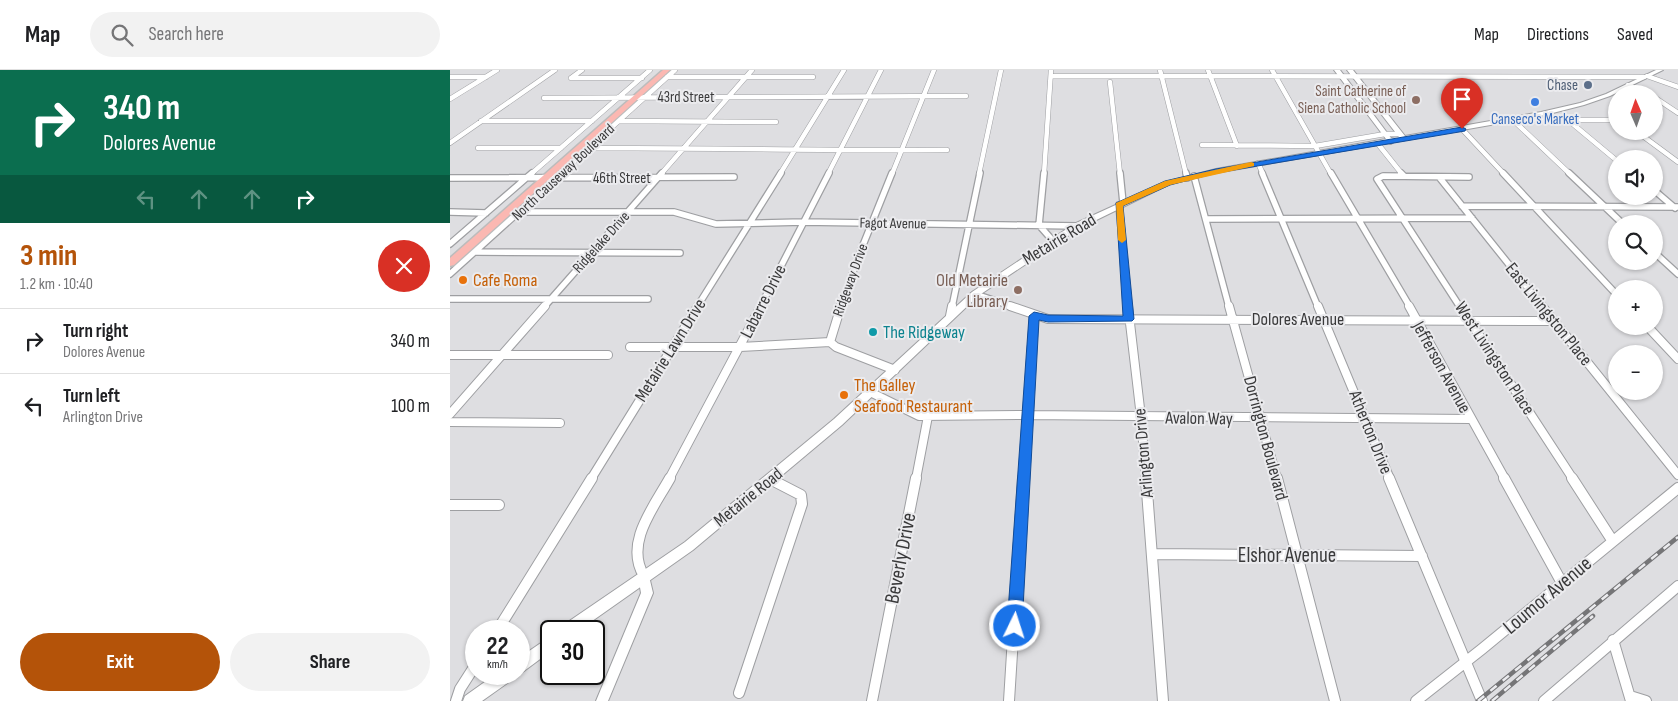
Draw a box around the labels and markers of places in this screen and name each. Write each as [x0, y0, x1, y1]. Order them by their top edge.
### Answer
place label: Chase [1547, 76, 1578, 95]
pin [1441, 78, 1483, 129]
marker: Chase [1582, 79, 1594, 91]
place label: Saint Catherine of Siena Catholic School [1298, 82, 1407, 118]
marker: Saint Catherine of Siena Catholic School [1410, 94, 1422, 106]
marker: Canseco's Market [1529, 96, 1541, 108]
place label: Canseco's Market [1491, 110, 1579, 129]
place label: Cafe Roma [473, 270, 537, 291]
place label: Old Metairie Library [936, 270, 1008, 312]
marker: Cafe Roma [457, 274, 469, 286]
marker: Old Metairie Library [1012, 284, 1024, 296]
place label: The Ridgeway [883, 322, 965, 343]
marker: The Ridgeway [867, 326, 879, 338]
place label: The Galley Seafood Restaurant [854, 375, 973, 417]
marker: The Galley Seafood Restaurant [838, 389, 850, 401]

